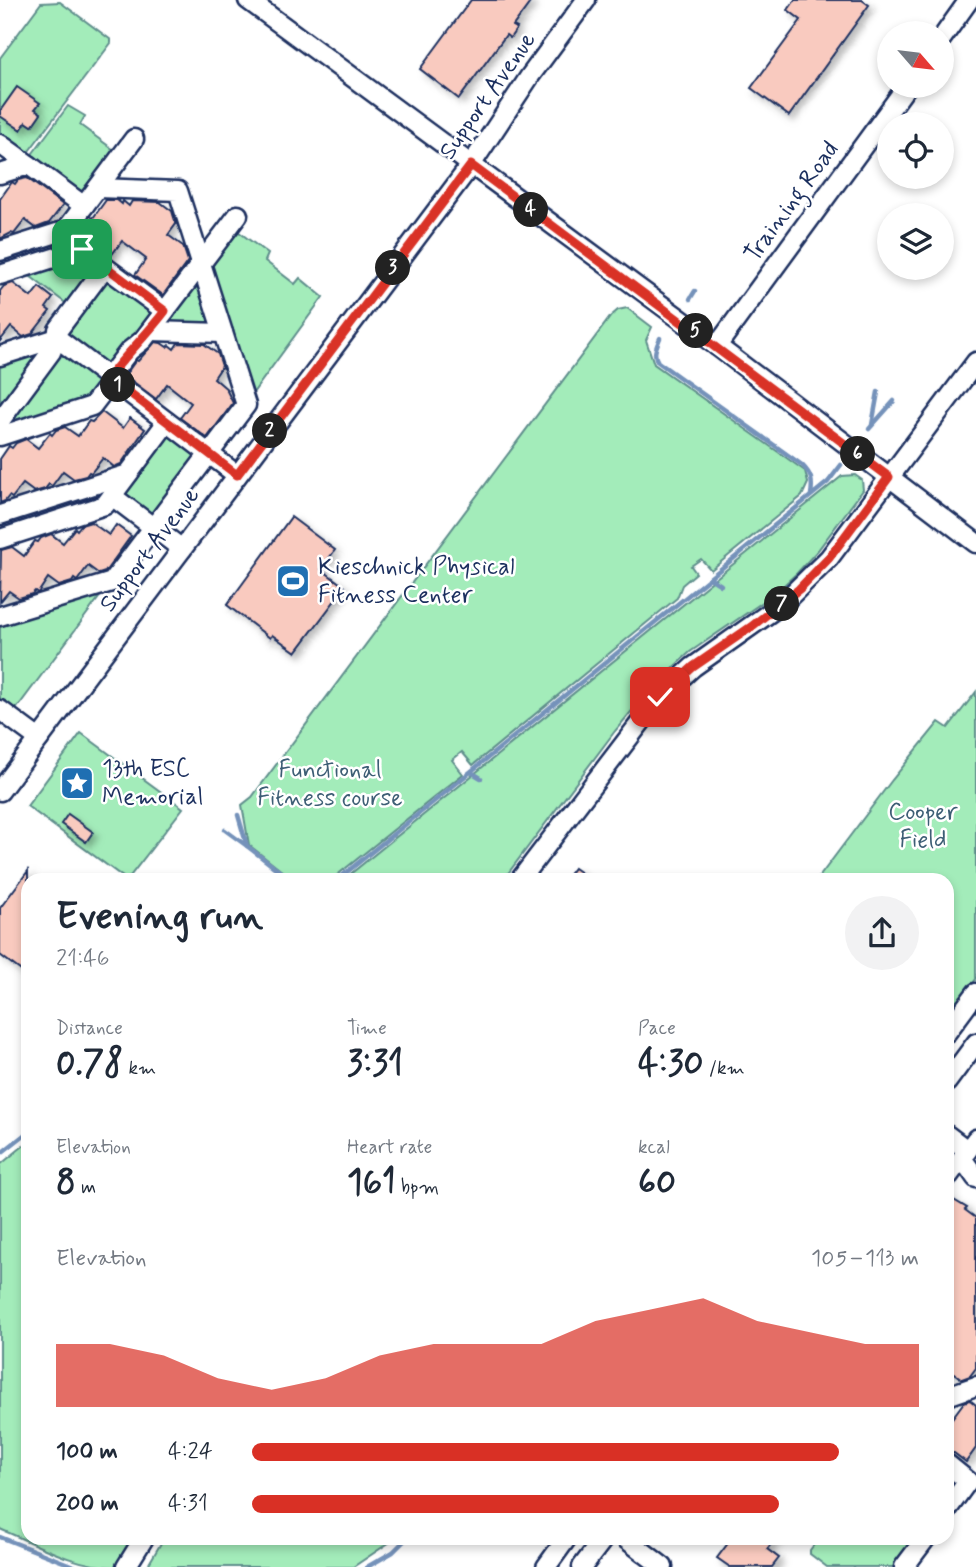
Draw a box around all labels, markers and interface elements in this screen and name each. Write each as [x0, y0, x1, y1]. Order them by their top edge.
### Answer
north arrow [877, 21, 954, 98]
map controls [877, 21, 954, 280]
street label: Support Avenue [433, 26, 543, 166]
button: locate [877, 112, 954, 189]
street label: Training Road [738, 135, 849, 270]
pin: 4 [514, 192, 548, 228]
text: 4 [525, 197, 536, 222]
button: layers [877, 203, 954, 280]
pin [52, 219, 112, 279]
icon: arrive [63, 230, 101, 268]
pin: 3 [376, 250, 410, 286]
text: 3 [388, 255, 397, 280]
pin: 5 [678, 314, 714, 348]
text: 5 [690, 318, 701, 343]
pin: 1 [100, 368, 136, 402]
text: 1 [113, 372, 122, 397]
pin: 2 [252, 414, 288, 448]
text: 2 [265, 418, 274, 443]
pin: 6 [840, 436, 876, 472]
text: 6 [853, 441, 862, 466]
street label: Support Avenue [93, 481, 207, 619]
place label: Kieschnick Physical Fitness Center [318, 552, 515, 611]
sports icon: Kieschnick Physical Fitness Center [274, 562, 312, 600]
pin: 7 [764, 586, 800, 622]
text: 7 [776, 591, 787, 616]
pin [630, 667, 690, 727]
icon: check [641, 678, 679, 716]
place label: 13th ESC Memorial [102, 754, 204, 813]
park label: Functional Fitness course [257, 755, 403, 814]
place icon: 13th ESC Memorial [58, 764, 96, 802]
park label: Cooper Field [888, 797, 959, 856]
text: Evening run [56, 893, 263, 942]
button: share [845, 896, 919, 970]
text: 21:46 [56, 944, 109, 974]
text: Distance [56, 1016, 123, 1041]
text: Time [347, 1016, 387, 1041]
text: Pace [638, 1016, 676, 1041]
text: 0.78 [56, 1041, 123, 1087]
text: 3:31 [347, 1041, 403, 1087]
text: 4:30 [638, 1041, 704, 1087]
text: km [123, 1056, 156, 1081]
text: /km [704, 1056, 745, 1081]
text: Elevation [56, 1135, 131, 1160]
text: Heart rate [347, 1135, 432, 1160]
text: kcal [638, 1135, 670, 1160]
text: 8 [56, 1160, 76, 1206]
text: 161 [347, 1160, 396, 1206]
text: 60 [638, 1160, 676, 1206]
text: m [76, 1175, 96, 1200]
text: bpm [396, 1175, 439, 1200]
text: Elevation [56, 1244, 147, 1274]
text: 105–113 m [811, 1244, 919, 1274]
text: 100 m [56, 1437, 118, 1467]
text: 4:24 [168, 1437, 213, 1467]
text: 200 m [56, 1489, 119, 1519]
text: 4:31 [168, 1489, 208, 1519]

